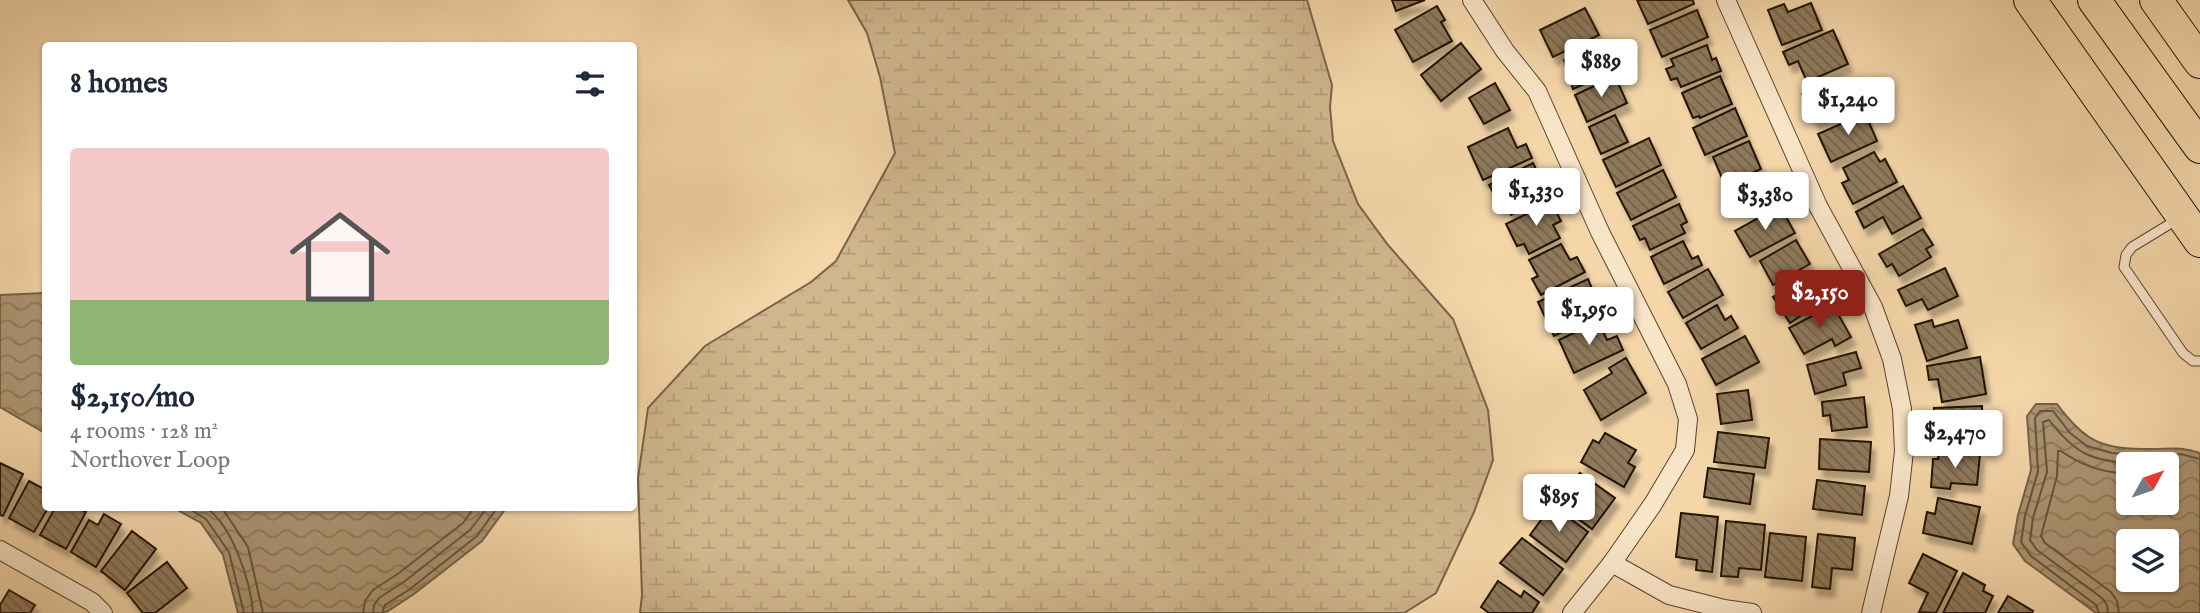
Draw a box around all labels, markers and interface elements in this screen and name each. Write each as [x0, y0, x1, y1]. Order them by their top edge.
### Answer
pin: $889 [1560, 40, 1642, 99]
text: $889 [1581, 47, 1621, 76]
text: 8 homes [70, 65, 168, 103]
icon: filters [571, 65, 609, 103]
pin: $1,240 [1791, 78, 1905, 137]
text: $1,240 [1818, 85, 1878, 114]
pin: $1,330 [1479, 168, 1593, 228]
pin: $3,380 [1708, 173, 1822, 232]
text: $1,330 [1508, 176, 1564, 205]
text: $3,380 [1737, 180, 1793, 209]
icon: home [277, 194, 403, 320]
pin: $2,150 [1763, 270, 1877, 330]
text: $2,150 [1791, 278, 1849, 307]
pin: $1,950 [1532, 288, 1646, 347]
text: $1,950 [1560, 295, 1618, 324]
text: $2,150/mo [70, 379, 195, 417]
pin: $2,470 [1898, 410, 2012, 470]
text: 4 rooms · 128 m² [70, 417, 218, 446]
text: $2,470 [1924, 418, 1986, 447]
text: Northover Loop [70, 446, 230, 475]
north arrow [2116, 452, 2179, 514]
map controls [2116, 452, 2179, 592]
pin: $895 [1518, 475, 1600, 534]
text: $895 [1539, 482, 1579, 511]
button: layers [2116, 529, 2179, 592]

